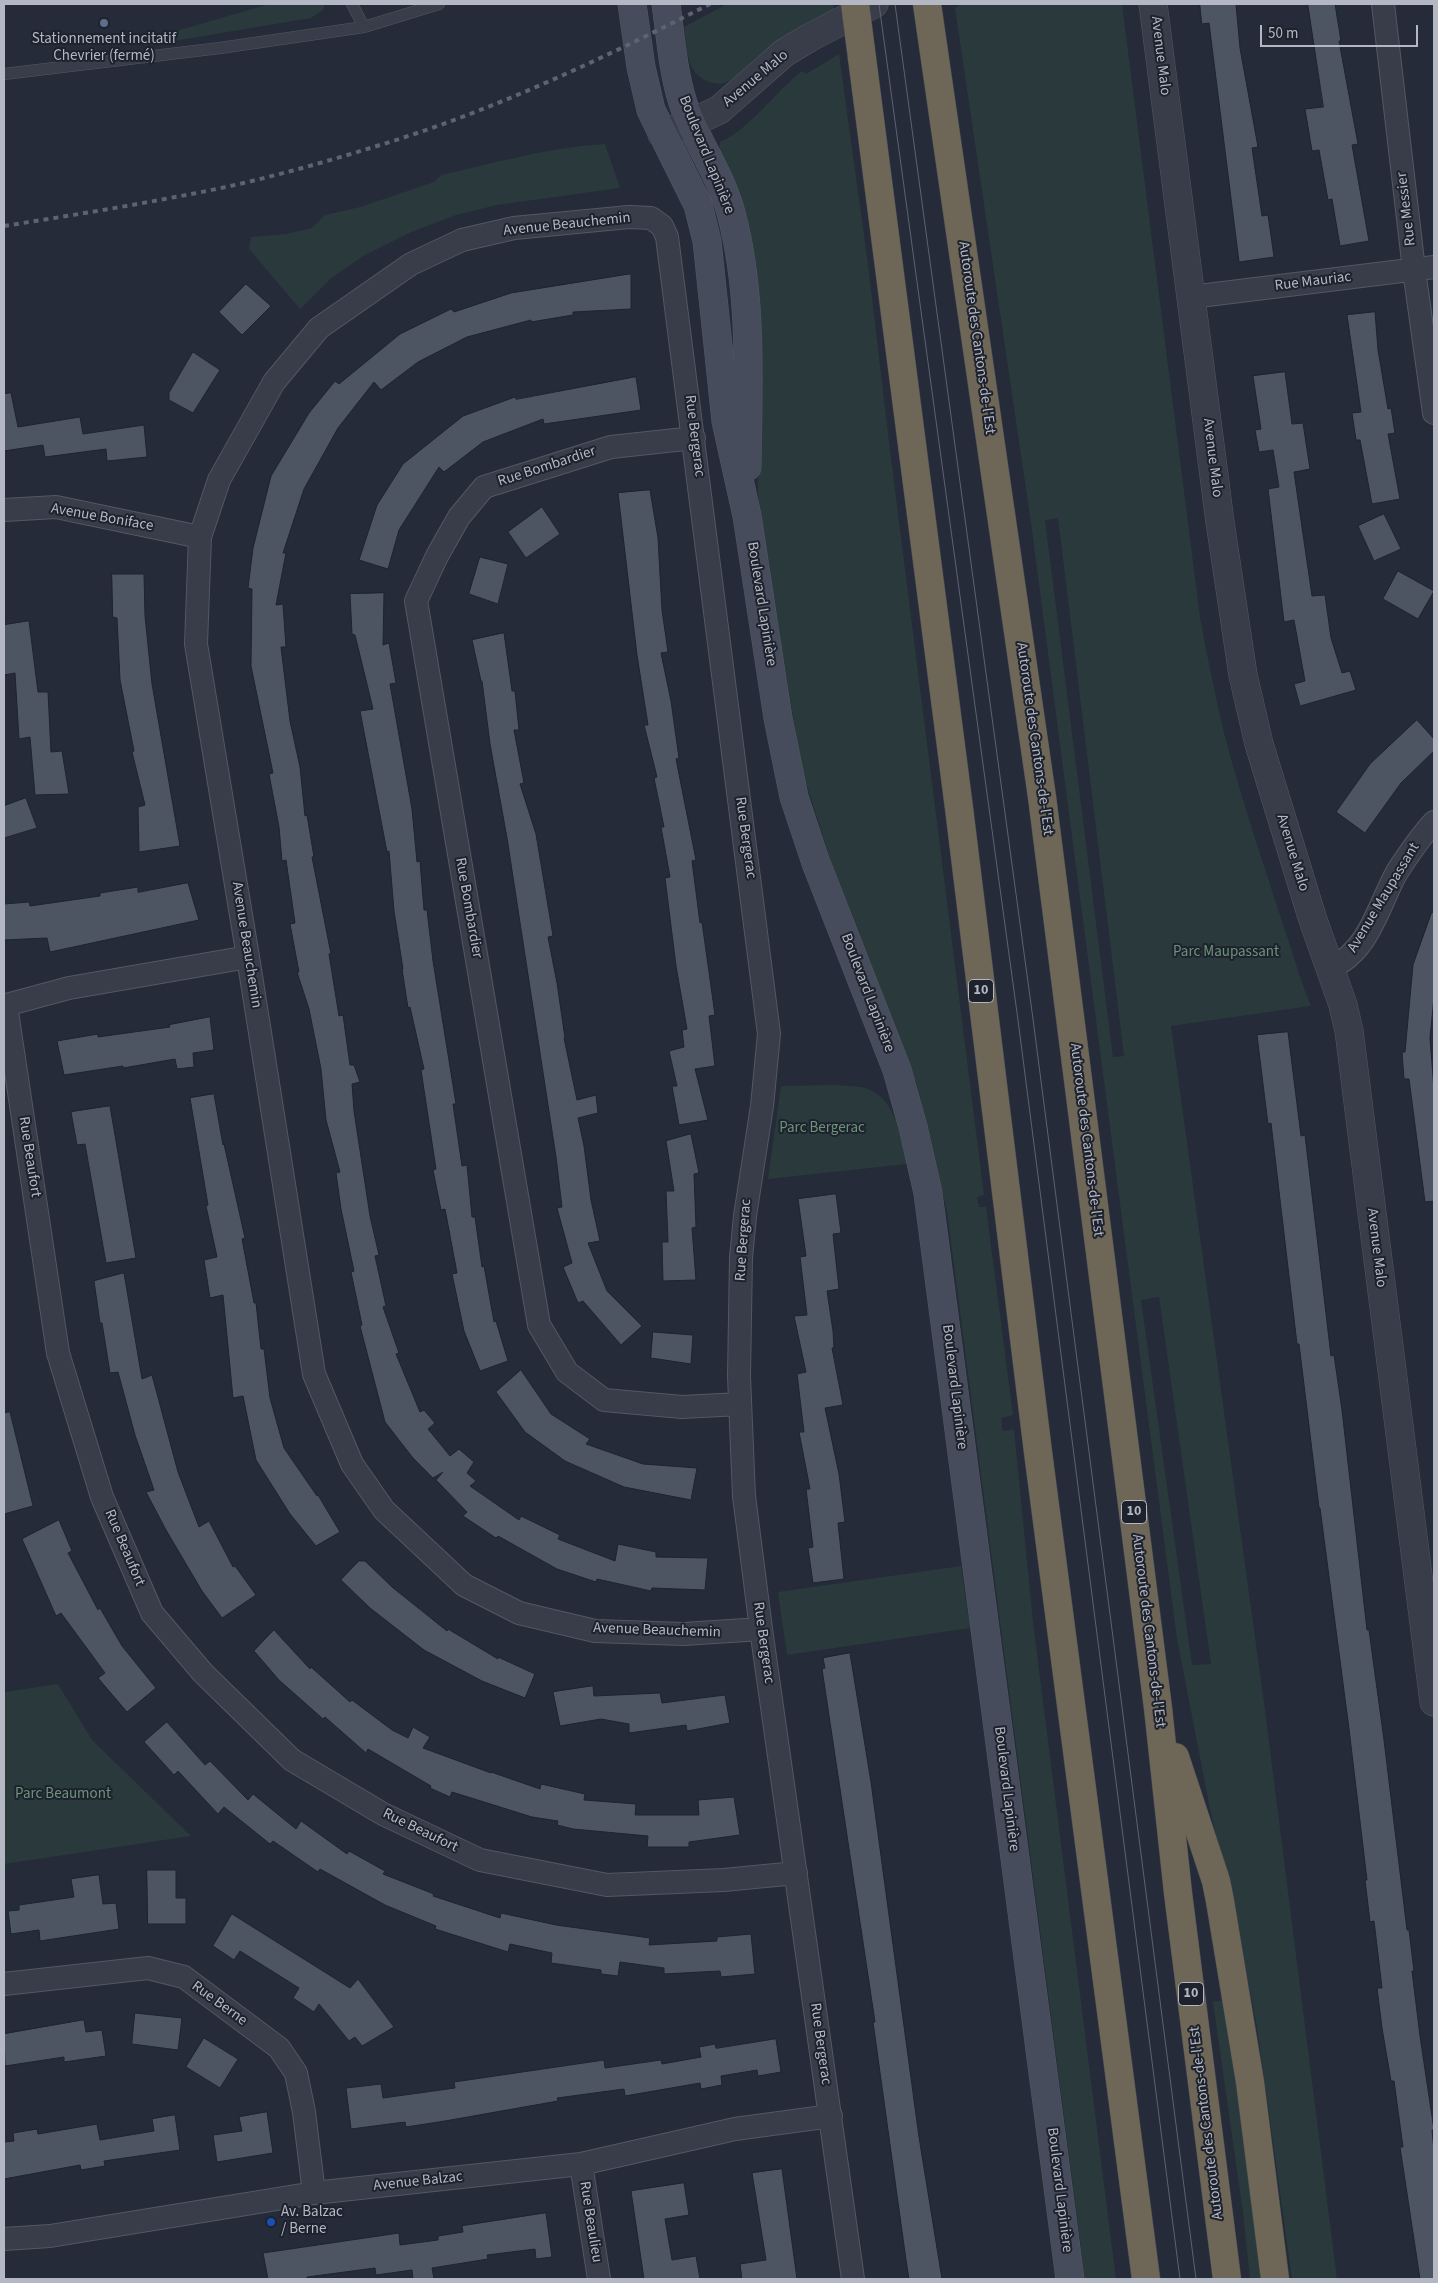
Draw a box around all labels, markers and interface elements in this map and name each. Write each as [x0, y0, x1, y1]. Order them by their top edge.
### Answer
street label: Avenue Malo [1146, 15, 1174, 97]
scale bar [1263, 15, 1420, 47]
marker: Stationnement incitatif Chevrier (fermé) [98, 17, 110, 29]
text: 50 m [1268, 23, 1298, 44]
place label: Stationnement incitatif Chevrier (fermé) [32, 31, 176, 66]
street label: Avenue Malo [720, 47, 792, 111]
street label: Boulevard Lapinière [674, 93, 738, 217]
street label: Rue Messier [1394, 171, 1420, 247]
street label: Avenue Beauchemin [503, 209, 631, 241]
street label: Autoroute des Cantons-de-l'Est [954, 240, 998, 436]
street label: Rue Mauriac [1274, 268, 1352, 296]
street label: Rue Bergerac [680, 394, 708, 478]
street label: Avenue Malo [1198, 417, 1226, 499]
street label: Rue Bombardier [496, 443, 598, 491]
street label: Avenue Boniface [49, 500, 155, 536]
street label: Boulevard Lapinière [742, 540, 780, 668]
street label: Autoroute des Cantons-de-l'Est [1012, 641, 1056, 837]
street label: Rue Bergerac [730, 796, 760, 880]
street label: Avenue Malo [1272, 812, 1312, 894]
street label: Avenue Maupassant [1344, 840, 1424, 956]
street label: Rue Bombardier [450, 856, 486, 960]
street label: Avenue Beauchemin [227, 880, 265, 1010]
street label: Boulevard Lapinière [836, 931, 898, 1055]
park label: Parc Maupassant [1173, 944, 1279, 962]
road number: 10 [968, 979, 994, 1002]
street label: Autoroute des Cantons-de-l'Est [1065, 1042, 1107, 1238]
street label: Rue Beaufort [14, 1115, 44, 1199]
park label: Parc Bergerac [779, 1120, 865, 1138]
street label: Rue Bergerac [732, 1198, 756, 1282]
street label: Avenue Malo [1362, 1207, 1390, 1289]
street label: Boulevard Lapinière [937, 1323, 971, 1451]
road number: 10 [1122, 1500, 1146, 1524]
street label: Rue Beaufort [100, 1507, 148, 1589]
street label: Autoroute des Cantons-de-l'Est [1127, 1533, 1169, 1729]
street label: Rue Bergerac [748, 1601, 778, 1685]
street label: Avenue Beauchemin [593, 1620, 721, 1642]
street label: Boulevard Lapinière [989, 1725, 1023, 1853]
park label: Parc Beaumont [15, 1786, 111, 1804]
street label: Rue Beaufort [379, 1805, 461, 1857]
street label: Rue Berne [188, 1978, 250, 2030]
road number: 10 [1178, 1982, 1204, 2006]
street label: Rue Bergerac [805, 2002, 835, 2086]
street label: Autoroute des Cantons-de-l'Est [1186, 2025, 1228, 2221]
street label: Boulevard Lapinière [1042, 2126, 1076, 2254]
street label: Avenue Balzac [372, 2168, 464, 2196]
street label: Rue Beaulieu [575, 2180, 605, 2264]
place label: Av. Balzac / Berne [281, 2204, 343, 2239]
marker: Av. Balzac / Berne [265, 2216, 277, 2228]

